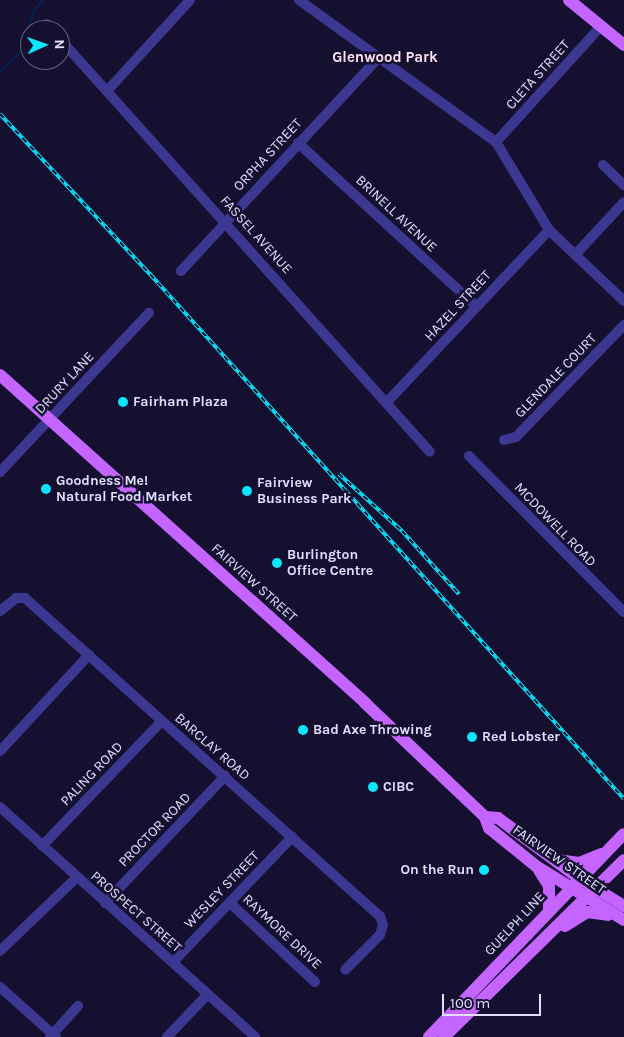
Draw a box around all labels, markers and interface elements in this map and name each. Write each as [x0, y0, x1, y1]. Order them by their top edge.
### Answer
north arrow [20, 20, 70, 70]
street label: CLETA STREET [502, 37, 574, 113]
text: N [51, 39, 68, 50]
district label: Glenwood Park [332, 49, 438, 67]
street label: ORPHA STREET [230, 115, 306, 195]
street label: BRINELL AVENUE [352, 172, 440, 256]
street label: FASSEL AVENUE [217, 193, 295, 277]
street label: HAZEL STREET [421, 267, 495, 345]
street label: GLENDALE COURT [512, 330, 600, 422]
street label: DRURY LANE [32, 349, 98, 417]
place label: Fairham Plaza [133, 394, 228, 410]
marker: Fairham Plaza [117, 396, 129, 408]
place label: Goodness Me! Natural Food Market [56, 473, 192, 506]
place label: Fairview Business Park [257, 475, 351, 508]
street label: MCDOWELL ROAD [511, 479, 599, 571]
marker: Goodness Me! Natural Food Market [40, 483, 52, 495]
marker: Fairview Business Park [241, 485, 253, 497]
street label: FAIRVIEW STREET [208, 540, 300, 626]
place label: Burlington Office Centre [287, 547, 373, 580]
marker: Burlington Office Centre [271, 557, 283, 569]
street label: BARCLAY ROAD [171, 710, 253, 784]
place label: Bad Axe Throwing [313, 722, 432, 738]
marker: Bad Axe Throwing [297, 724, 309, 736]
place label: Red Lobster [482, 729, 560, 745]
marker: Red Lobster [466, 731, 478, 743]
street label: PALING ROAD [57, 738, 127, 810]
place label: CIBC [383, 779, 414, 795]
marker: CIBC [367, 781, 379, 793]
street label: PROCTOR ROAD [115, 789, 195, 871]
street label: FAIRVIEW STREET [509, 822, 609, 898]
street label: WESLEY STREET [181, 848, 263, 932]
place label: On the Run [400, 862, 474, 878]
marker: On the Run [478, 864, 490, 876]
street label: PROSPECT STREET [87, 868, 185, 956]
street label: GUELPH LINE [481, 889, 549, 959]
street label: RAYMORE DRIVE [239, 891, 325, 973]
scale bar [444, 984, 543, 1016]
text: 100 m [450, 994, 490, 1012]

